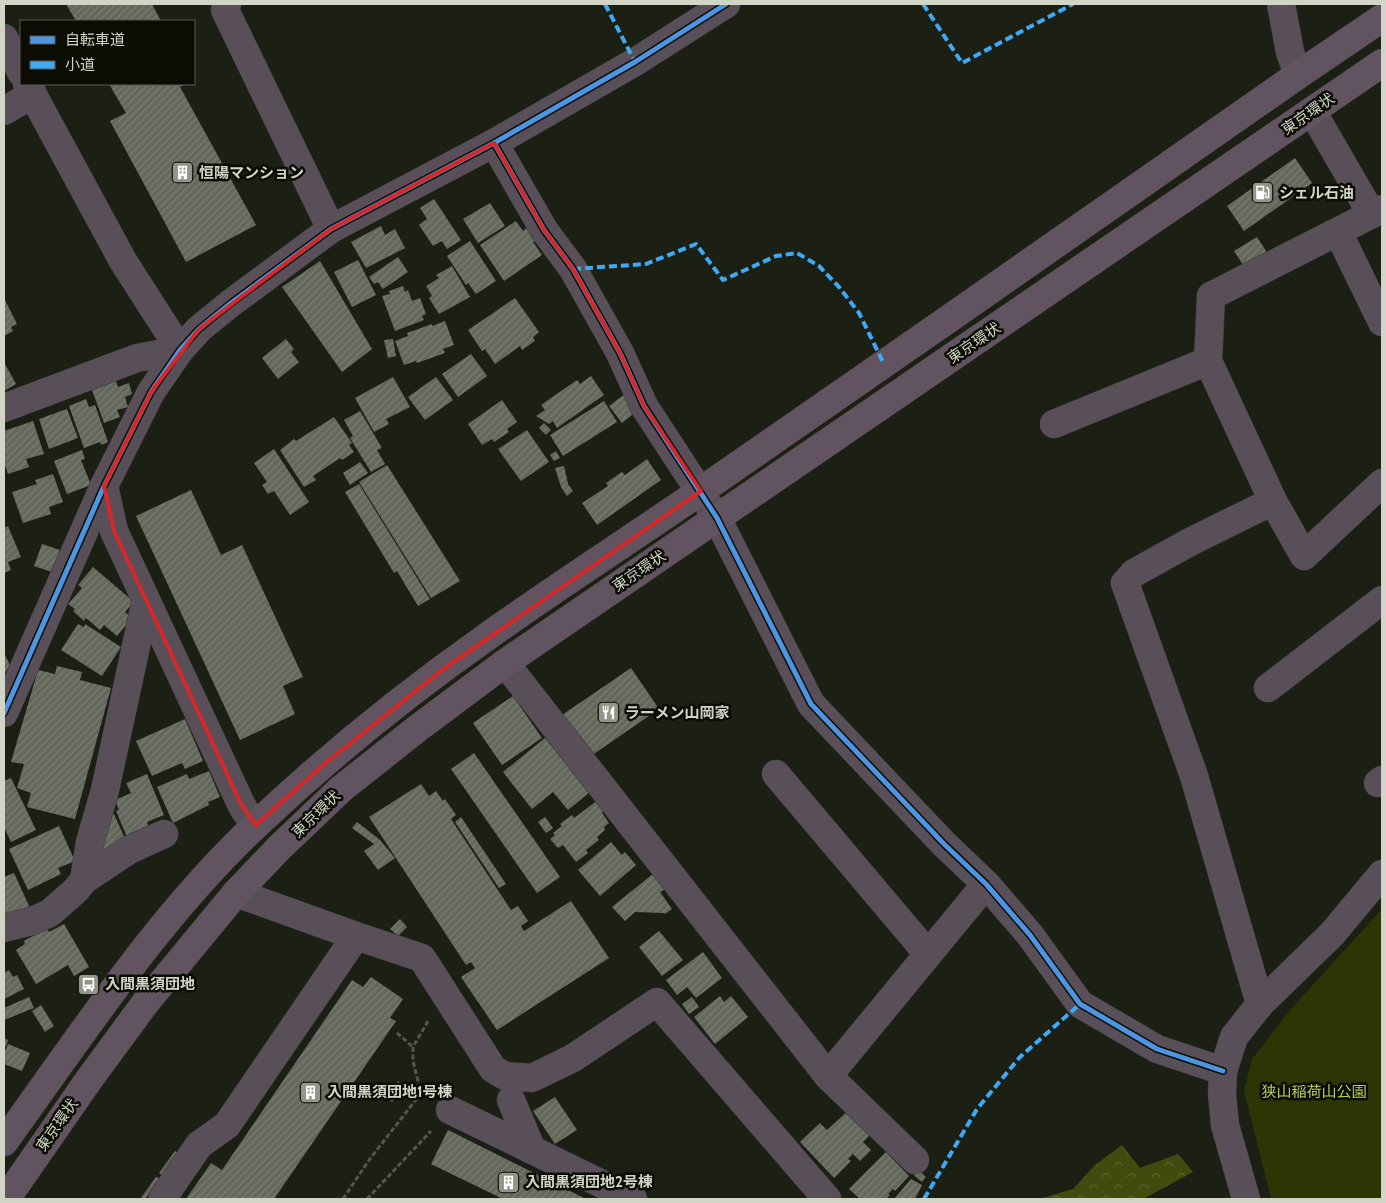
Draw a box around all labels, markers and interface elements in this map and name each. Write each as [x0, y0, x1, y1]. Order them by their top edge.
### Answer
legend [20, 20, 195, 85]
text: 自転車道 [65, 31, 125, 49]
text: 小道 [65, 56, 95, 74]
street label: 東京環状 [1278, 89, 1338, 139]
building icon: 恒陽マンション [171, 161, 195, 185]
place label: 恒陽マンション [199, 164, 304, 182]
fuel station icon: シェル石油 [1251, 181, 1275, 205]
place label: シェル石油 [1279, 184, 1354, 202]
street label: 東京環状 [944, 319, 1004, 367]
street label: 東京環状 [609, 547, 669, 595]
restaurant icon: ラーメン山岡家 [597, 701, 621, 725]
place label: ラーメン山岡家 [625, 704, 729, 722]
street label: 東京環状 [288, 787, 344, 841]
bus stop icon: 入間黒須団地 [77, 972, 101, 996]
place label: 入間黒須団地 [105, 975, 195, 993]
building icon: 入間黒須団地1号棟 [299, 1080, 323, 1104]
place label: 入間黒須団地1号棟 [327, 1083, 453, 1101]
park label: 狭山稲荷山公園 [1261, 1083, 1367, 1101]
street label: 東京環状 [32, 1095, 82, 1155]
building icon: 入間黒須団地2号棟 [497, 1170, 521, 1194]
place label: 入間黒須団地2号棟 [525, 1173, 653, 1191]

